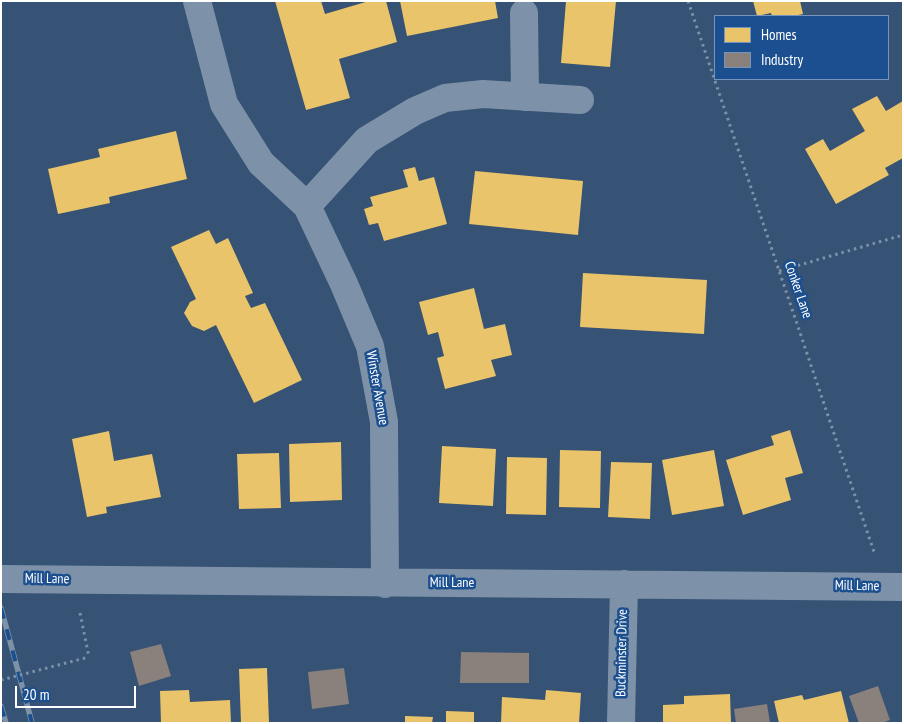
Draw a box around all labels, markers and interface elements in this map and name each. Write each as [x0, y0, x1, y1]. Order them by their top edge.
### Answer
legend [714, 15, 889, 80]
text: Homes [761, 25, 797, 44]
text: Industry [761, 50, 803, 69]
street label: Conker Lane [780, 259, 816, 321]
street label: Winster Avenue [362, 350, 392, 426]
street label: Mill Lane [25, 570, 69, 588]
street label: Mill Lane [430, 575, 474, 591]
street label: Mill Lane [835, 577, 879, 595]
street label: Buckminster Drive [613, 609, 631, 697]
scale bar [18, 676, 139, 708]
text: 20 m [23, 685, 49, 704]

